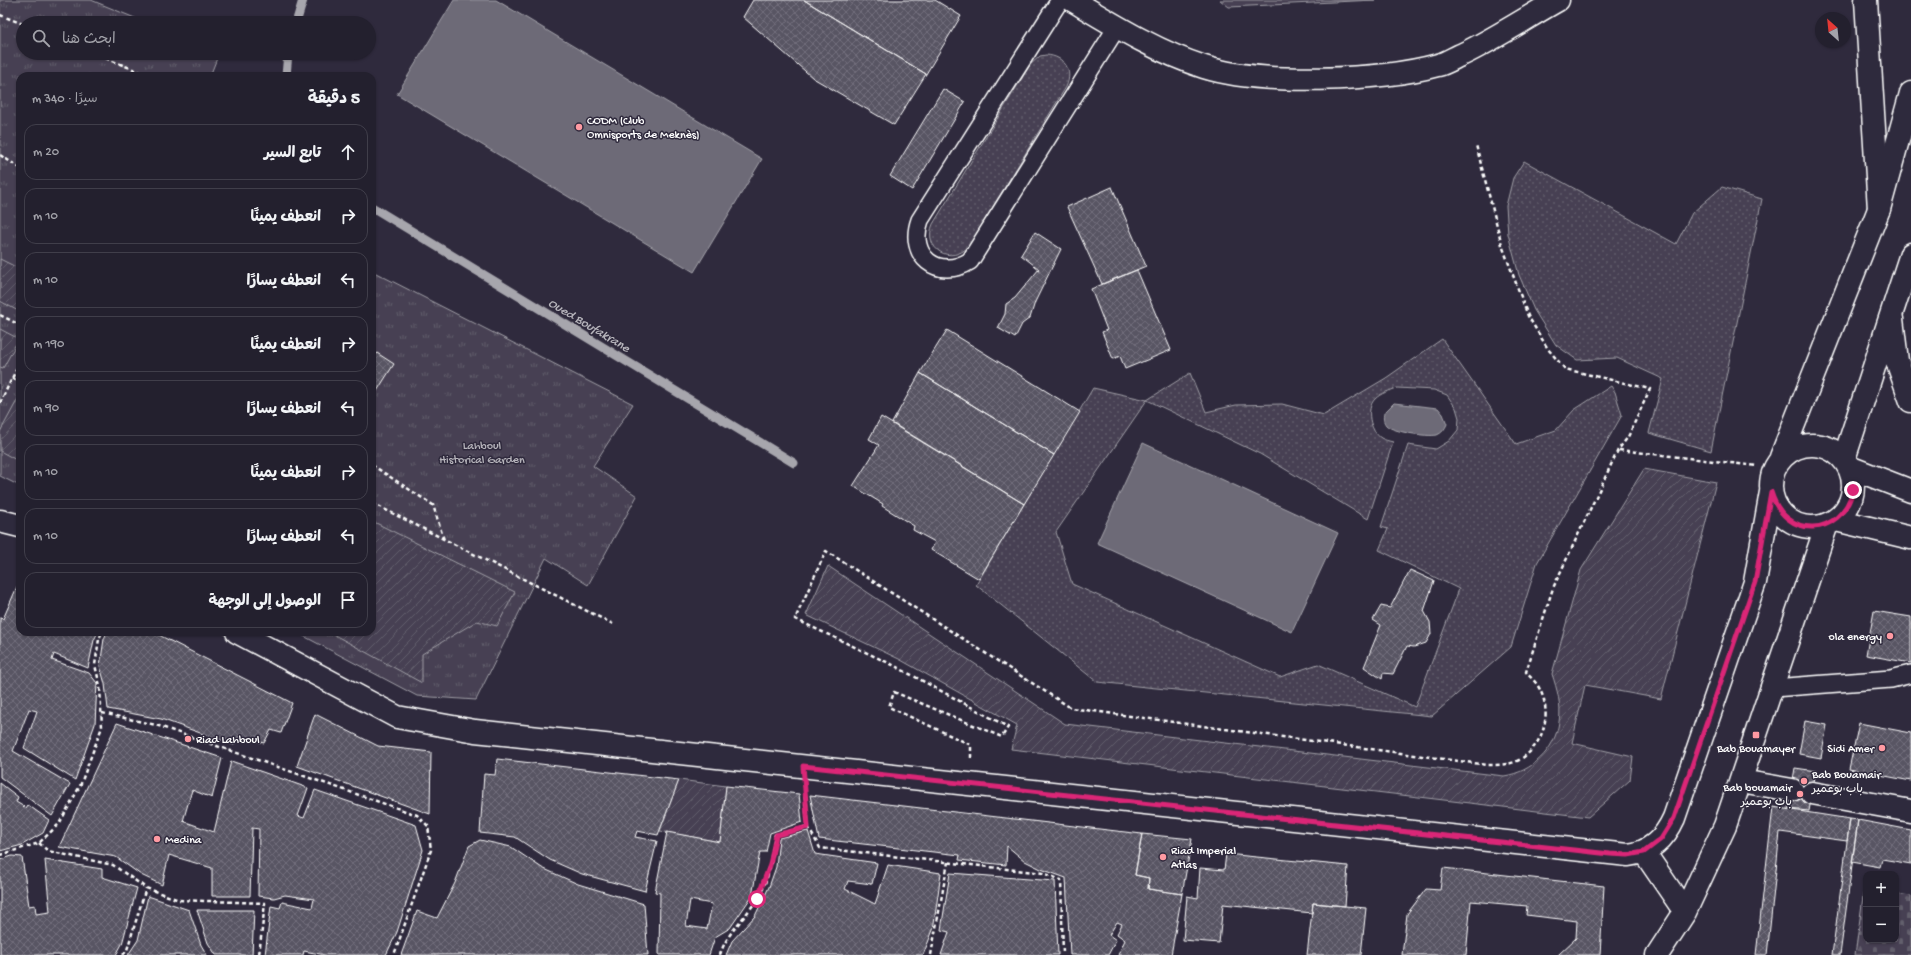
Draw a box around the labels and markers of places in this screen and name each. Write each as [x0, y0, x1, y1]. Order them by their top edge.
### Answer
place label: CODM (Club Omnisports de Meknès) [587, 115, 700, 143]
marker: CODM (Club Omnisports de Meknès) [574, 122, 584, 132]
place label: ola energy [1829, 631, 1882, 645]
marker: ola energy [1885, 631, 1895, 641]
marker: Bab Bouamayer [1751, 730, 1761, 740]
marker: Riad Lahboul [183, 734, 193, 744]
place label: Riad Lahboul [196, 734, 260, 748]
place label: Bab Bouamayer [1716, 743, 1797, 757]
place label: Sidi Amer [1827, 743, 1876, 757]
marker: Sidi Amer [1877, 743, 1887, 753]
place label: Bab Bouamair باب بوعمير [1811, 769, 1882, 797]
marker: Bab Bouamair باب بوعمير [1799, 776, 1809, 786]
place label: Bab bouamair باب بوعمير [1722, 782, 1794, 810]
marker: Bab bouamair باب بوعمير [1795, 789, 1805, 799]
marker: Medina [152, 834, 162, 844]
place label: Medina [165, 834, 202, 848]
place label: Riad Imperial Atlas [1171, 845, 1236, 873]
marker: Riad Imperial Atlas [1158, 852, 1168, 862]

